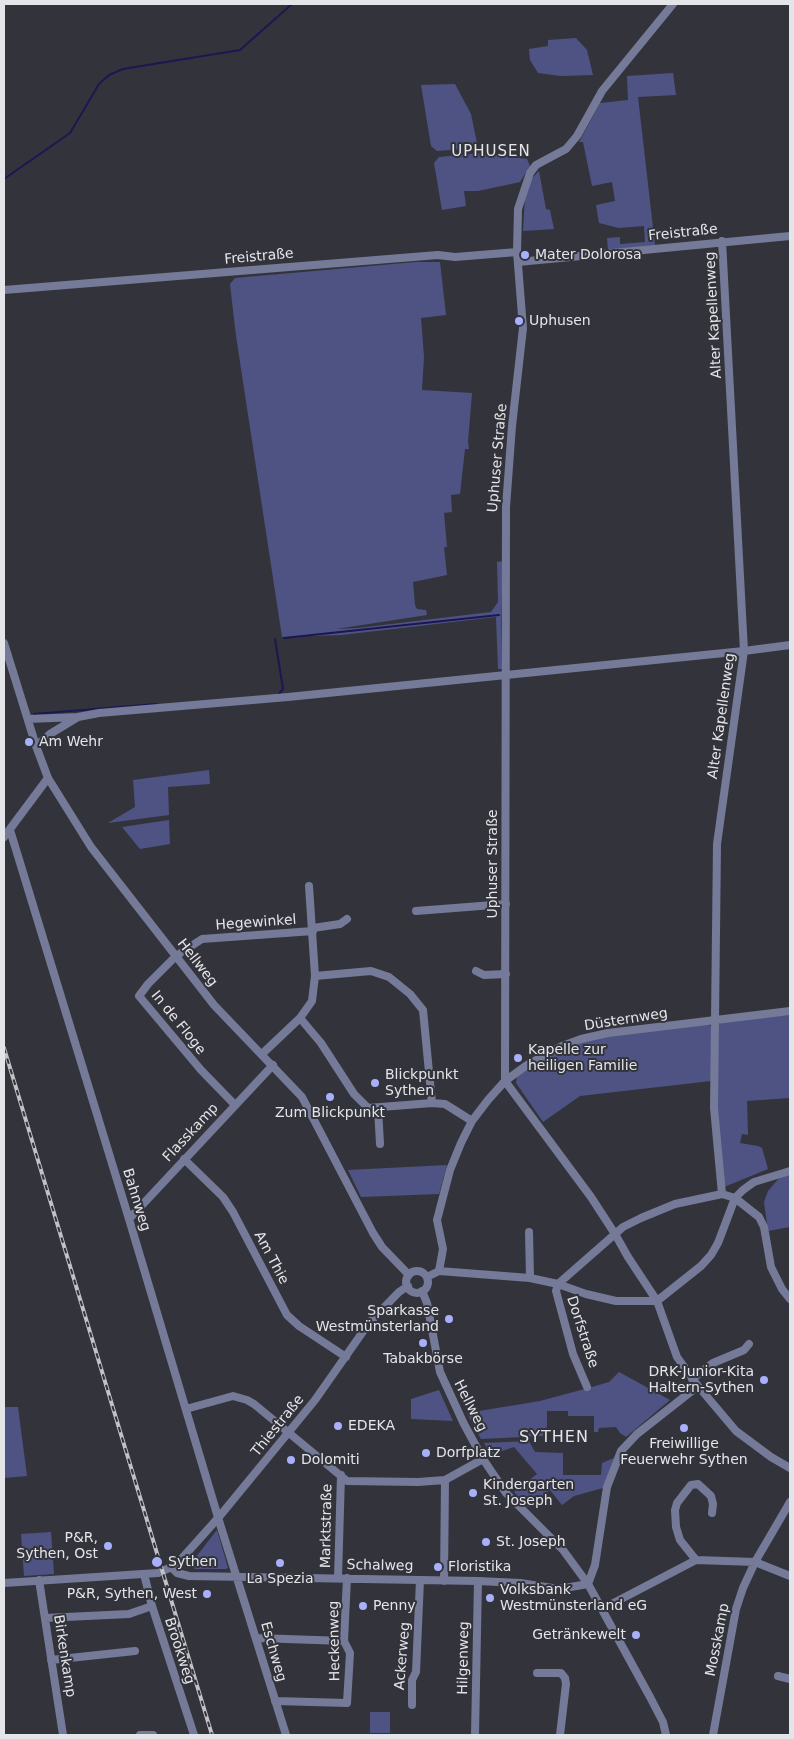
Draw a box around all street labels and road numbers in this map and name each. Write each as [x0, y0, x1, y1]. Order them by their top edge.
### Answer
street label: Freistraße [648, 221, 718, 245]
street label: Freistraße [224, 246, 294, 268]
street label: Alter Kapellenweg [702, 251, 726, 379]
street label: Uphuser Straße [485, 403, 511, 513]
street label: Alter Kapellenweg [705, 652, 739, 780]
street label: Uphuser Straße [485, 809, 501, 919]
street label: Hegewinkel [215, 912, 297, 934]
street label: Hellweg [173, 936, 221, 990]
street label: In de Floge [147, 988, 209, 1058]
street label: Düsternweg [583, 1005, 669, 1035]
street label: Flasskamp [160, 1100, 222, 1166]
street label: Bahnweg [118, 1167, 154, 1233]
street label: Am Thie [250, 1229, 292, 1287]
street label: Dorfstraße [562, 1294, 602, 1370]
street label: Hellweg [450, 1377, 490, 1435]
street label: Thiestraße [248, 1392, 308, 1460]
street label: Marktstraße [318, 1484, 336, 1568]
street label: Schalweg [346, 1557, 414, 1575]
street label: Heckenweg [326, 1600, 344, 1682]
street label: Mosskamp [703, 1602, 733, 1678]
street label: Birkenkamp [49, 1614, 79, 1698]
street label: Brookweg [160, 1615, 198, 1687]
street label: Eschweg [256, 1620, 290, 1684]
street label: Ackerweg [392, 1621, 414, 1691]
street label: Hilgenweg [455, 1621, 473, 1695]

